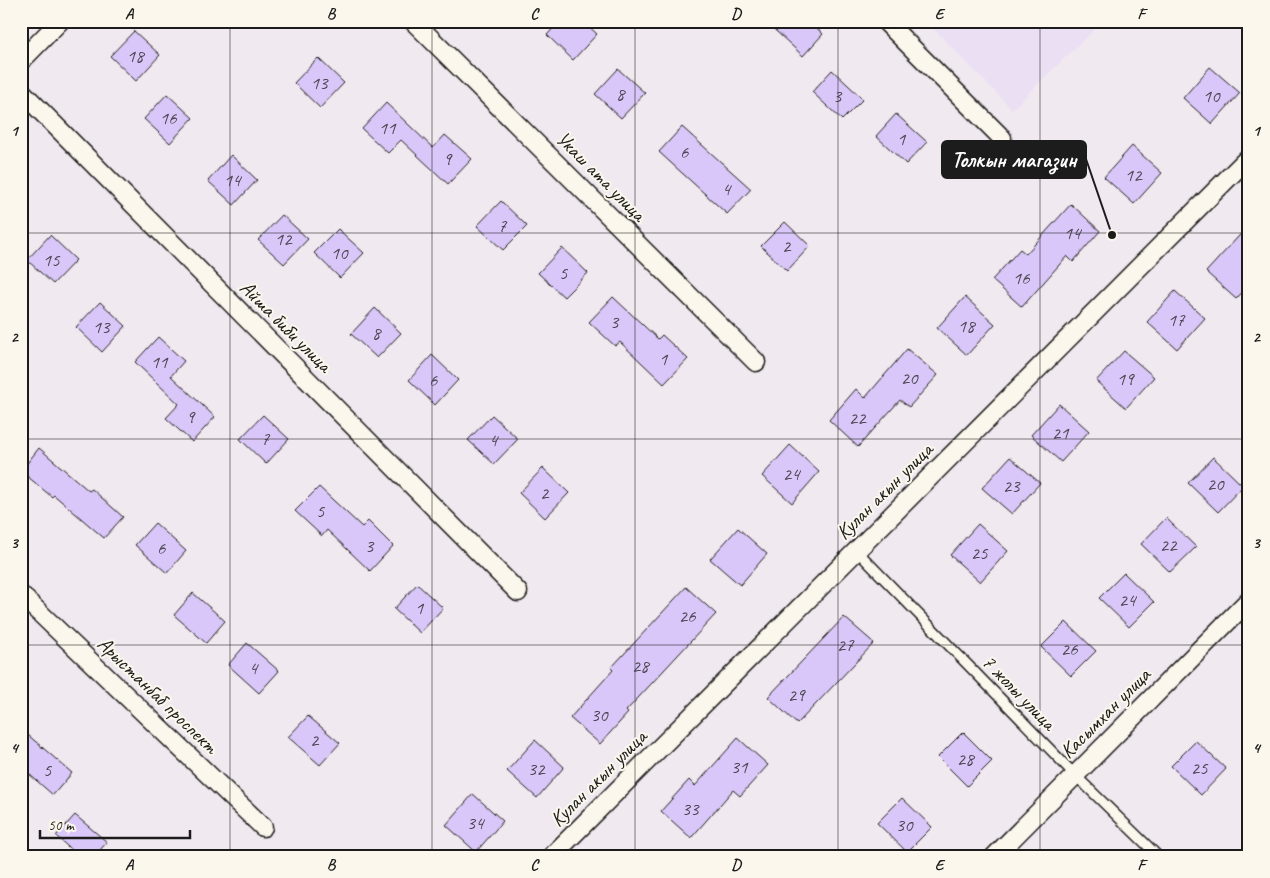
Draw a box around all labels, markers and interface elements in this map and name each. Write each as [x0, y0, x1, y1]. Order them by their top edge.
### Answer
text: A [125, 4, 135, 24]
text: B [327, 4, 337, 24]
text: C [530, 4, 540, 24]
text: D [731, 4, 742, 24]
text: E [935, 4, 946, 24]
text: F [1137, 4, 1148, 24]
house number: 18 [126, 44, 146, 68]
house number: 13 [310, 71, 329, 95]
house number: 8 [616, 82, 627, 106]
house number: 3 [833, 84, 843, 108]
house number: 10 [1202, 84, 1221, 108]
house number: 16 [159, 106, 178, 130]
house number: 11 [378, 116, 397, 140]
text: 1 [10, 121, 19, 141]
text: 1 [1252, 121, 1261, 141]
street label: Укаш ата улица [551, 126, 653, 228]
house number: 1 [897, 127, 907, 151]
house number: 6 [680, 140, 690, 164]
callout: Толкын магазин [942, 141, 1086, 178]
text: Толкын магазин [952, 146, 1078, 175]
house number: 9 [443, 147, 453, 171]
house number: 12 [1124, 163, 1143, 187]
house number: 14 [223, 168, 243, 192]
house number: 4 [722, 177, 733, 201]
house number: 7 [498, 214, 508, 238]
house number: 14 [1063, 221, 1083, 245]
house number: 12 [274, 227, 293, 251]
house number: 2 [782, 234, 792, 258]
house number: 10 [330, 241, 349, 265]
house number: 15 [42, 248, 61, 272]
house number: 5 [559, 261, 569, 285]
house number: 16 [1012, 266, 1031, 290]
street label: Айша биби улица [234, 274, 339, 379]
house number: 17 [1167, 308, 1186, 332]
house number: 3 [610, 310, 620, 334]
house number: 18 [957, 314, 977, 338]
house number: 13 [92, 315, 111, 339]
house number: 8 [372, 321, 383, 345]
text: 2 [10, 327, 19, 347]
text: 2 [1252, 327, 1261, 347]
house number: 1 [659, 347, 669, 371]
house number: 11 [150, 350, 169, 374]
house number: 20 [900, 366, 919, 390]
house number: 19 [1116, 367, 1135, 391]
house number: 6 [429, 368, 439, 392]
house number: 9 [186, 405, 196, 429]
house number: 22 [848, 406, 867, 430]
house number: 21 [1051, 421, 1070, 445]
house number: 7 [261, 427, 271, 451]
house number: 4 [489, 428, 500, 452]
street label: Кулан акын улица [830, 435, 940, 545]
house number: 24 [782, 462, 802, 486]
house number: 20 [1206, 472, 1225, 496]
house number: 23 [1002, 474, 1021, 498]
house number: 2 [540, 481, 550, 505]
house number: 5 [316, 499, 326, 523]
text: 3 [10, 533, 19, 553]
house number: 22 [1159, 533, 1178, 557]
text: 3 [1252, 533, 1261, 553]
house number: 3 [365, 534, 375, 558]
house number: 6 [157, 536, 167, 560]
house number: 25 [970, 541, 989, 565]
house number: 24 [1118, 588, 1138, 612]
house number: 1 [415, 596, 425, 620]
house number: 26 [678, 604, 697, 628]
street label: Арыстанбаб проспект [92, 631, 225, 760]
house number: 27 [836, 633, 855, 657]
house number: 26 [1060, 637, 1079, 661]
street label: 7 жолы улица [976, 649, 1063, 737]
house number: 28 [631, 654, 651, 678]
house number: 4 [249, 656, 260, 680]
street label: Касымхан улица [1054, 661, 1157, 764]
house number: 29 [787, 683, 806, 707]
house number: 30 [590, 703, 609, 727]
street label: Кулан акын улица [544, 722, 654, 832]
house number: 2 [310, 728, 320, 752]
text: 4 [10, 738, 19, 758]
text: 4 [1252, 738, 1261, 758]
house number: 28 [956, 747, 976, 771]
house number: 31 [730, 755, 749, 779]
house number: 25 [1190, 756, 1209, 780]
house number: 32 [527, 757, 546, 781]
house number: 5 [43, 758, 53, 782]
house number: 33 [681, 797, 700, 821]
scale bar [40, 808, 190, 840]
house number: 34 [466, 811, 486, 835]
house number: 30 [895, 813, 914, 837]
text: 50 m [48, 816, 75, 835]
text: A [125, 855, 135, 875]
text: B [327, 855, 337, 875]
text: C [530, 855, 540, 875]
text: D [731, 855, 742, 875]
text: E [935, 855, 946, 875]
text: F [1137, 855, 1148, 875]

